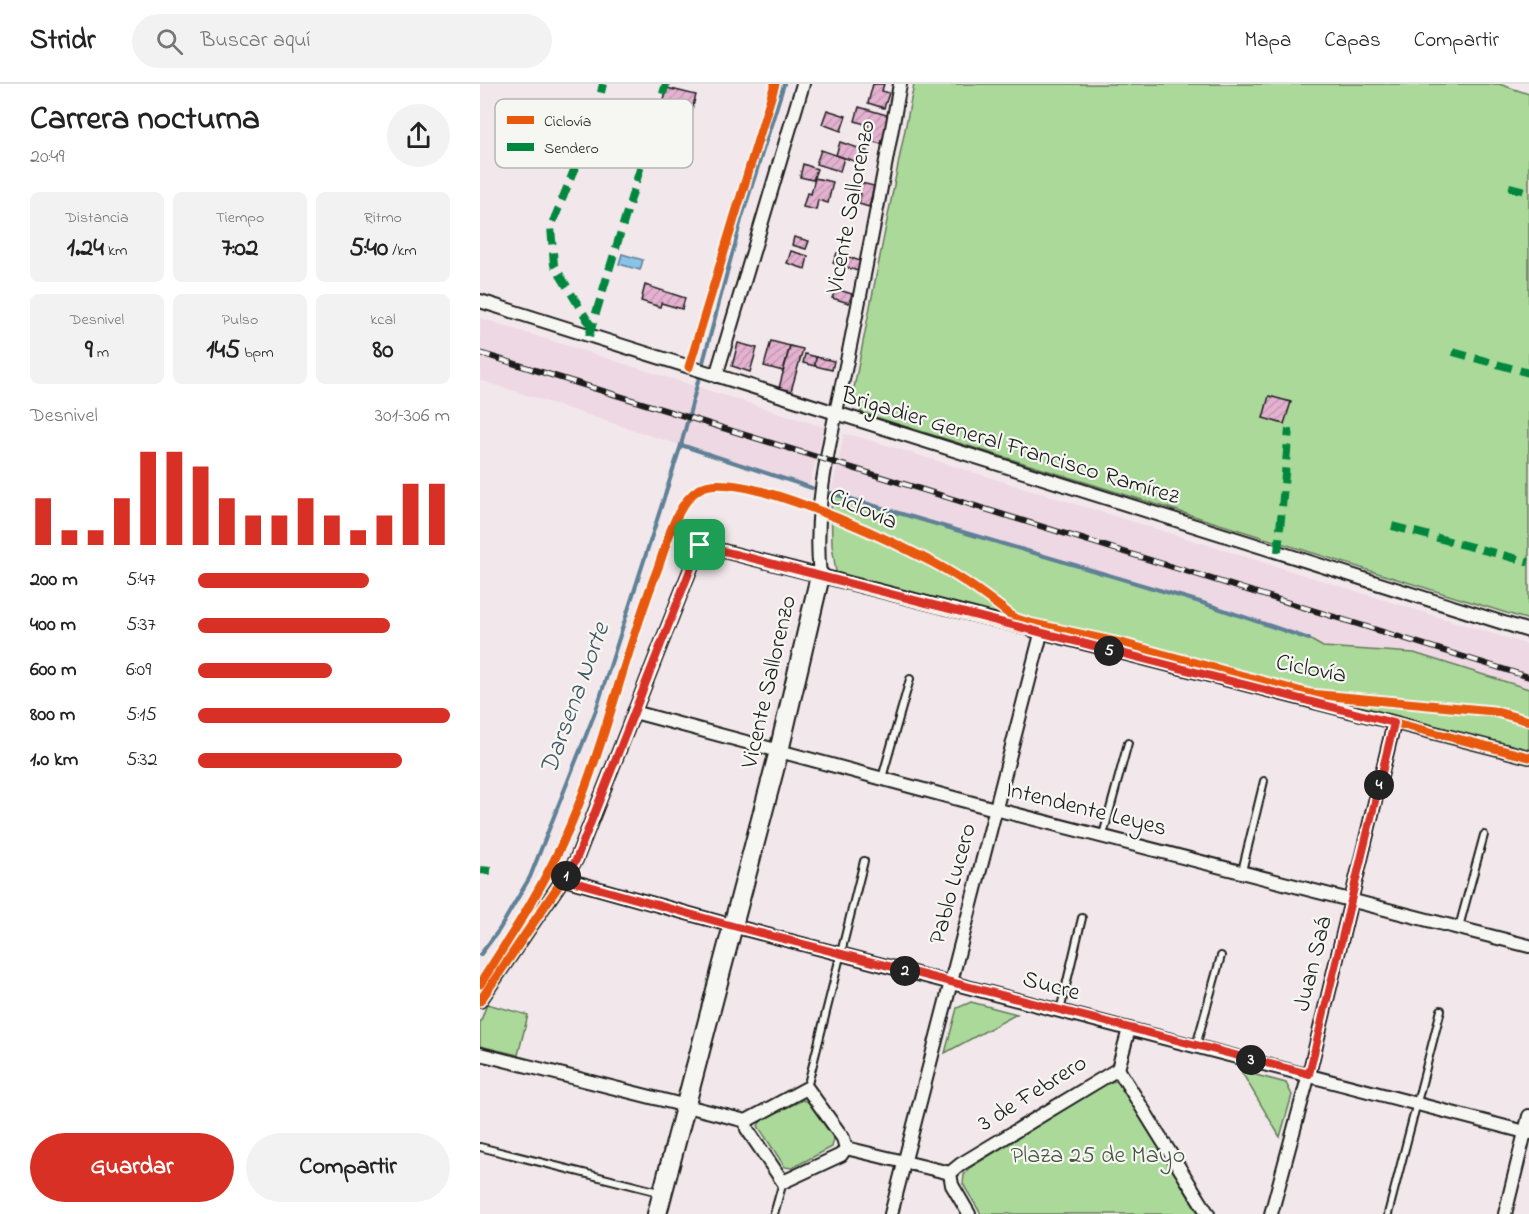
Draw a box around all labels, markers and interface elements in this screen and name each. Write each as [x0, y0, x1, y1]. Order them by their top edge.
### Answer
search box [132, 14, 552, 68]
text: Stridr [30, 21, 96, 62]
icon: search [153, 25, 186, 58]
text: Buscar aquí [201, 25, 311, 57]
text: Mapa [1244, 26, 1291, 56]
text: Capas [1324, 26, 1381, 56]
text: Compartir [1414, 26, 1499, 56]
text: Carrera nocturna [30, 96, 260, 144]
legend [495, 99, 693, 168]
button: share [387, 104, 450, 167]
text: Ciclovía [544, 110, 591, 134]
street label: Vicente Sallorenzo [818, 117, 886, 298]
text: Sendero [544, 137, 599, 161]
text: 20:49 [30, 143, 65, 172]
text: Distancia [65, 206, 129, 230]
text: Tiempo [216, 206, 264, 230]
text: Ritmo [364, 206, 402, 230]
text: 1.24 [67, 230, 104, 268]
text: 7:02 [221, 230, 259, 268]
text: 5:40 [349, 230, 388, 268]
text: km [104, 239, 127, 263]
text: /km [388, 239, 417, 263]
text: Desnivel [70, 308, 124, 332]
text: Pulso [222, 308, 258, 332]
text: kcal [370, 308, 396, 332]
text: 9 [85, 332, 93, 370]
text: 145 [206, 332, 240, 370]
text: 80 [373, 332, 393, 370]
text: m [93, 341, 109, 365]
text: bpm [240, 341, 274, 365]
street label: Brigadier General Francisco Ramírez [836, 378, 1184, 515]
text: Desnivel [30, 402, 98, 431]
text: 301–306 m [375, 402, 450, 431]
street label: Ciclovía [823, 480, 903, 540]
pin [674, 519, 725, 570]
icon: arrive [683, 528, 716, 561]
text: 200 m [30, 566, 78, 595]
text: 5:47 [126, 566, 156, 595]
street label: Vicente Sallorenzo [733, 592, 807, 773]
text: 400 m [30, 611, 76, 640]
text: 5:37 [126, 611, 156, 640]
water label: Darsena Norte [531, 617, 621, 780]
pin: 5 [1094, 636, 1124, 666]
text: 5 [1104, 639, 1114, 663]
street label: Ciclovía [1273, 646, 1349, 694]
text: 600 m [30, 656, 77, 685]
text: 6:09 [126, 656, 151, 685]
text: 800 m [30, 701, 75, 730]
text: 5:15 [126, 701, 157, 730]
text: 1.0 km [30, 746, 78, 775]
text: 5:32 [126, 746, 157, 775]
pin: 4 [1364, 770, 1394, 800]
street label: Intendente Leyes [1001, 773, 1170, 848]
text: 4 [1376, 773, 1382, 797]
street label: Pablo Lucero [921, 820, 987, 948]
pin: 1 [551, 861, 581, 891]
text: 1 [563, 864, 569, 888]
street label: Juan Saá [1285, 913, 1343, 1015]
pin: 2 [890, 956, 920, 986]
text: 2 [901, 959, 909, 983]
street label: Sucre [1018, 963, 1084, 1011]
pin: 3 [1236, 1045, 1266, 1075]
street label: 3 de Febrero [971, 1047, 1095, 1141]
text: 3 [1248, 1048, 1254, 1072]
button: Guardar [30, 1133, 234, 1202]
button: Compartir [246, 1133, 450, 1202]
park label: Plaza 25 de Mayo [1011, 1139, 1185, 1175]

